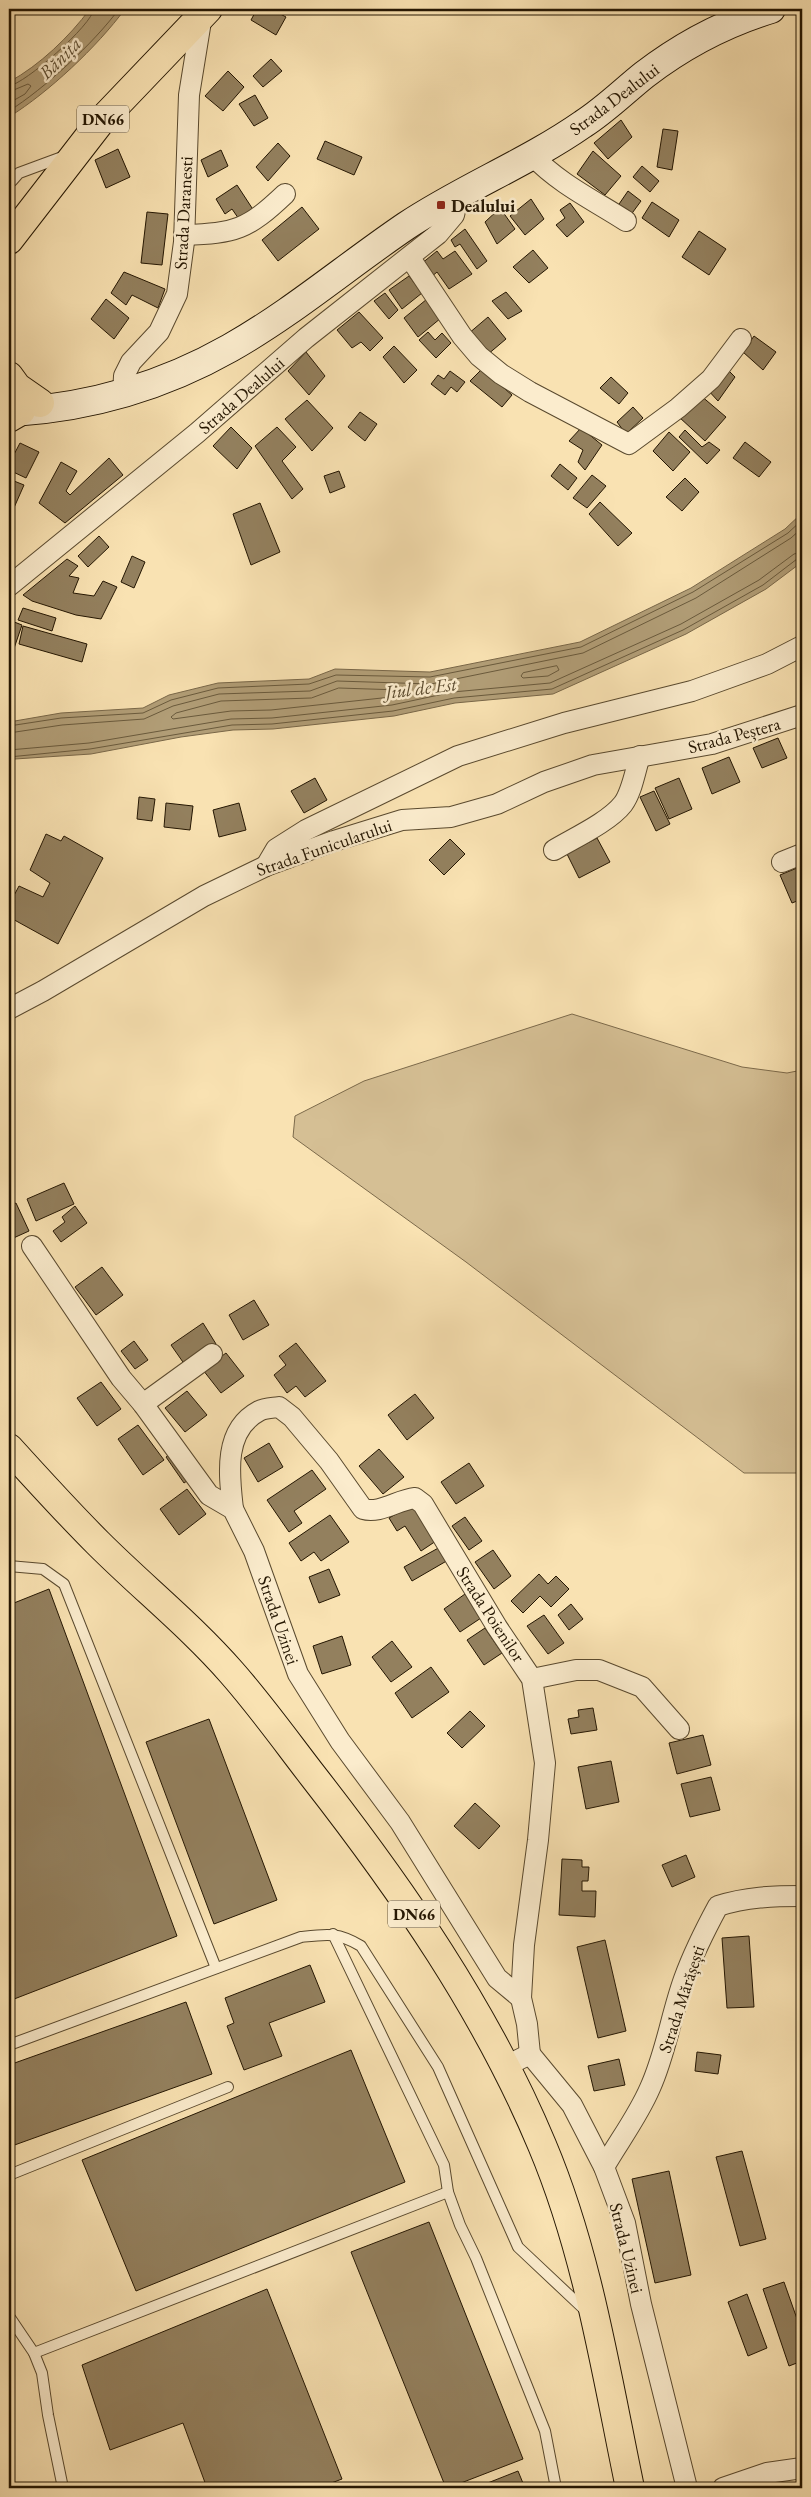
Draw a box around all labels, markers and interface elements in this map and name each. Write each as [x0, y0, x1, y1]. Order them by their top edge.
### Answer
water label: Bănița [33, 31, 87, 85]
street label: Strada Dealului [564, 57, 664, 140]
road number: DN66 [77, 106, 129, 132]
street label: Strada Daranesti [169, 155, 197, 270]
place label: Dealului [451, 194, 516, 217]
marker: Dealului [435, 199, 447, 211]
street label: Strada Dealului [193, 351, 289, 439]
water label: Jiul de Est [380, 671, 459, 705]
street label: Strada Peștera [685, 711, 784, 758]
street label: Strada Funicularului [253, 813, 395, 881]
street label: Strada Poienilor [451, 1562, 531, 1666]
street label: Strada Uzinei [253, 1573, 305, 1668]
road number: DN66 [388, 1900, 440, 1928]
street label: Strada Mărășești [653, 1942, 709, 2056]
street label: Strada Uzinei [605, 2200, 649, 2296]

